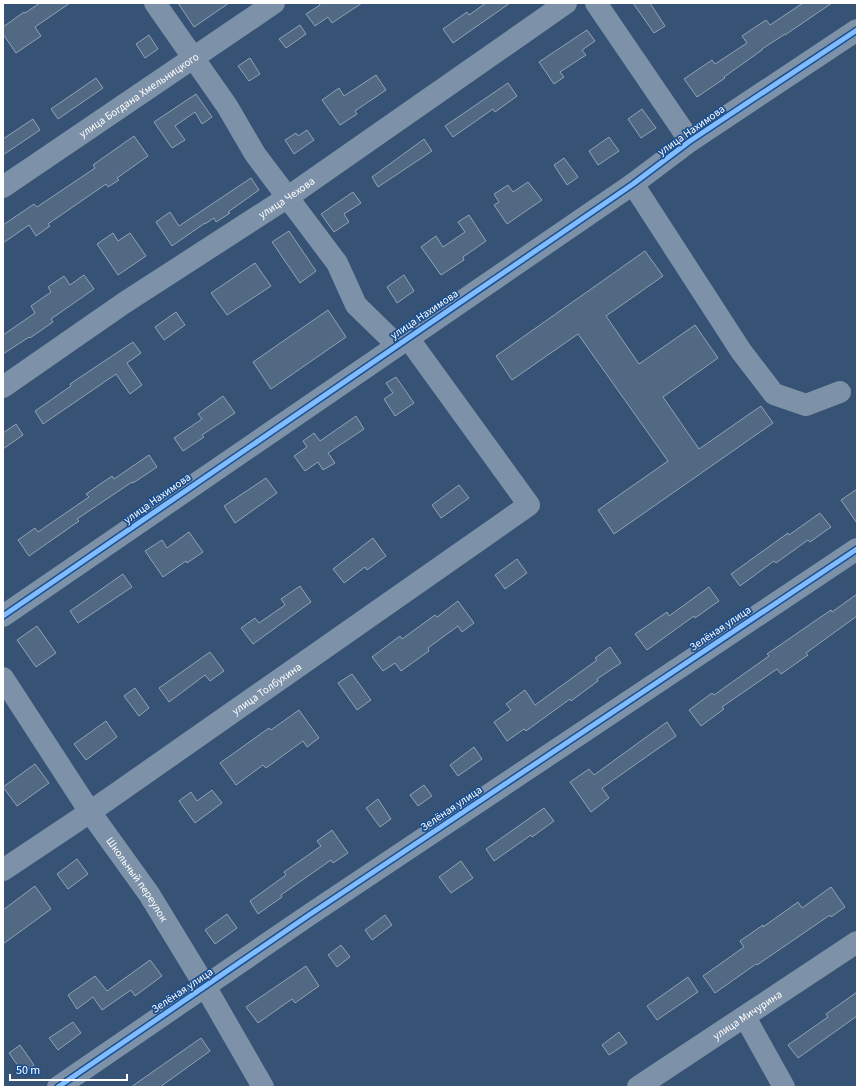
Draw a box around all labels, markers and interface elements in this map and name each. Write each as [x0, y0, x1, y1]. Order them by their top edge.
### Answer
street label: улица Богдана Хмельницкого [76, 49, 202, 141]
street label: улица Нахимова [655, 102, 728, 159]
street label: улица Чехова [256, 174, 318, 222]
street label: улица Нахимова [387, 286, 461, 343]
street label: улица Нахимова [121, 470, 194, 527]
street label: Зелёная улица [687, 602, 754, 655]
street label: улица Толбухина [229, 659, 305, 719]
street label: Зелёная улица [418, 782, 485, 835]
street label: Школьный переулок [102, 834, 171, 925]
street label: Зелёная улица [149, 964, 216, 1017]
street label: улица Мичурина [710, 987, 785, 1043]
scale bar [10, 1056, 127, 1082]
text: 50 m [16, 1062, 40, 1079]

